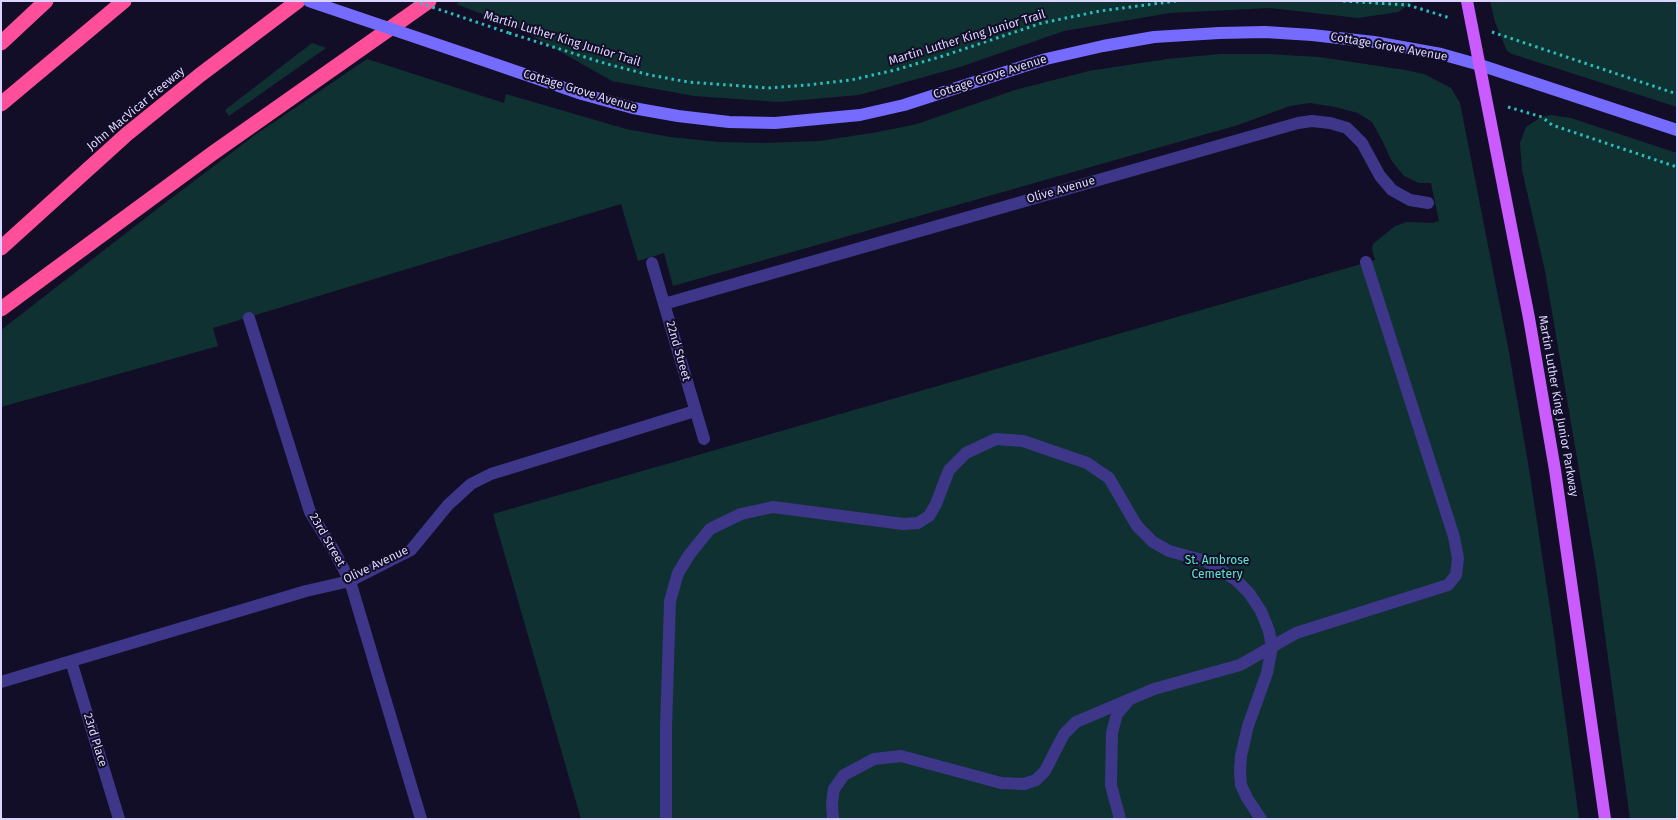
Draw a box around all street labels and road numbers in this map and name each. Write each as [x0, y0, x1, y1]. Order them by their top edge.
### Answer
street label: Martin Luther King Junior Trail [887, 7, 1047, 69]
street label: Martin Luther King Junior Trail [482, 8, 642, 70]
street label: Cottage Grove Avenue [1329, 30, 1449, 64]
street label: Cottage Grove Avenue [931, 52, 1049, 102]
street label: John MacVicar Freeway [84, 64, 188, 154]
street label: Cottage Grove Avenue [521, 67, 639, 115]
street label: Olive Avenue [1025, 173, 1097, 207]
street label: Martin Luther King Junior Parkway [1535, 314, 1581, 498]
street label: 22nd Street [663, 319, 693, 383]
street label: 23rd Street [306, 511, 348, 569]
street label: Olive Avenue [341, 543, 411, 587]
street label: 23rd Place [80, 711, 110, 769]

